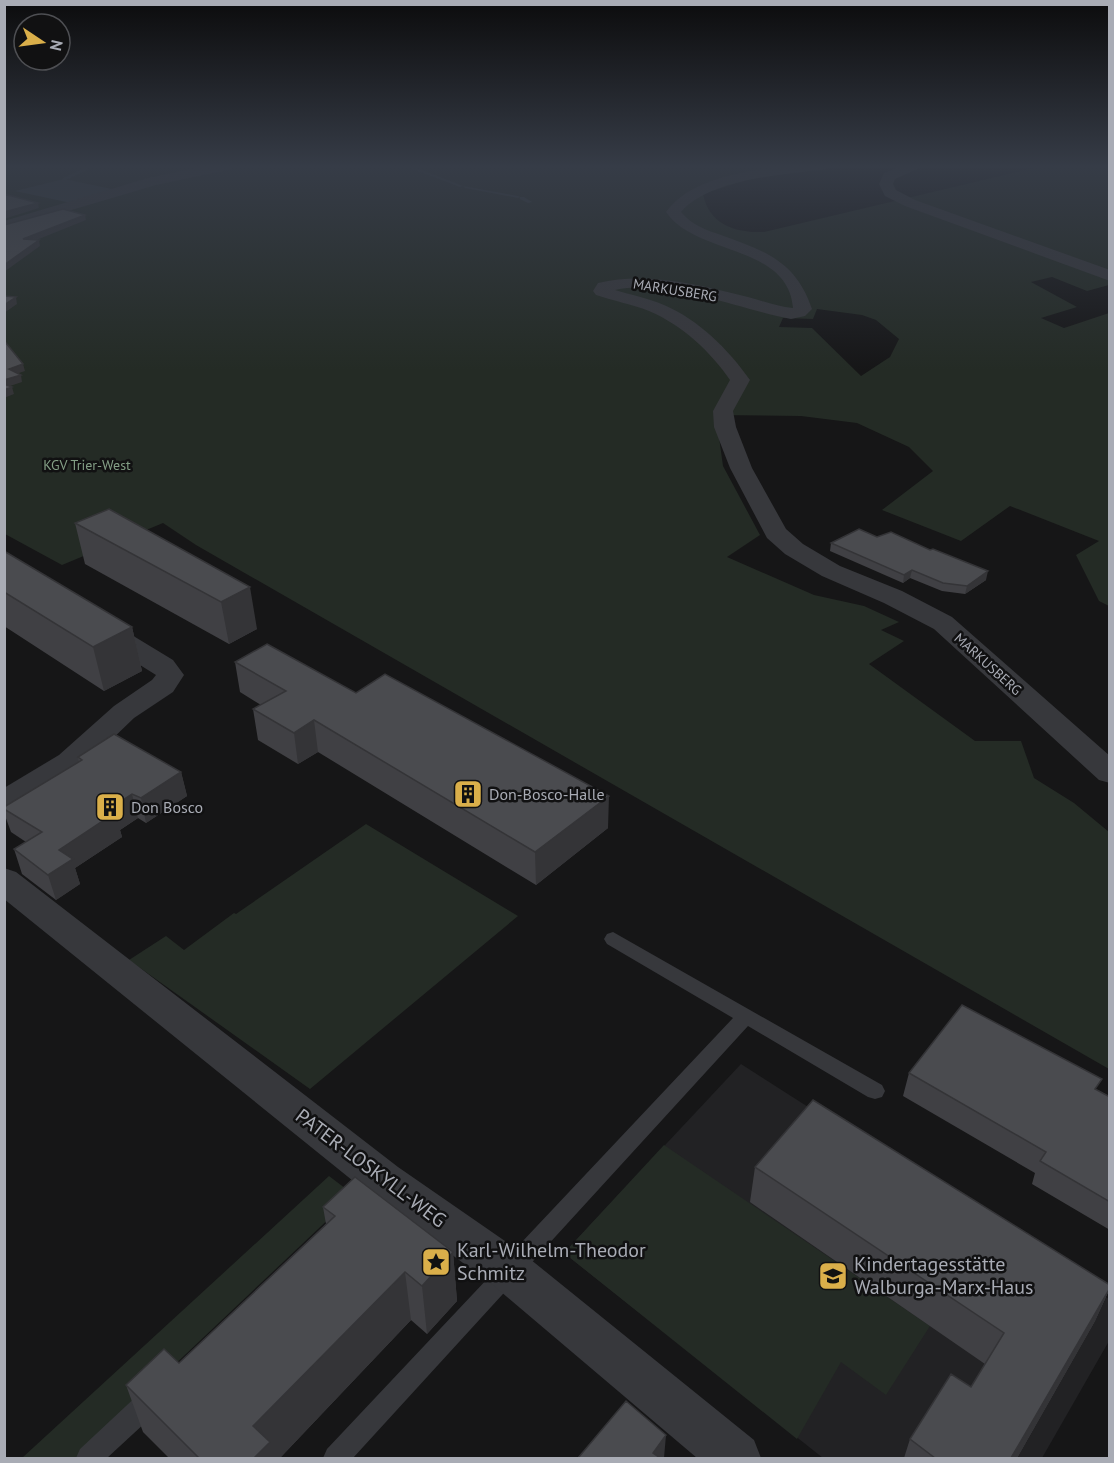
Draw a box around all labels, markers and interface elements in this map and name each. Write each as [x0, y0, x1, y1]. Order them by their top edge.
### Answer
north arrow [12, 12, 72, 72]
text: N [46, 38, 68, 53]
street label: MARKUSBERG [632, 274, 718, 306]
park label: KGV Trier-West [43, 456, 131, 474]
street label: MARKUSBERG [951, 629, 1025, 699]
building icon: Don-Bosco-Halle [452, 778, 484, 810]
place label: Don-Bosco-Halle [489, 784, 605, 804]
building icon: Don Bosco [94, 791, 126, 823]
place label: Don Bosco [131, 797, 203, 817]
street label: PATER-LOSKYLL-WEG [290, 1103, 452, 1233]
place label: Karl-Wilhelm-Theodor Schmitz [457, 1237, 646, 1286]
place icon: Karl-Wilhelm-Theodor Schmitz [420, 1246, 452, 1278]
place label: Kindertagesstätte Walburga-Marx-Haus [854, 1251, 1033, 1300]
school or university icon: Kindertagesstätte Walburga-Marx-Haus [817, 1260, 849, 1292]

